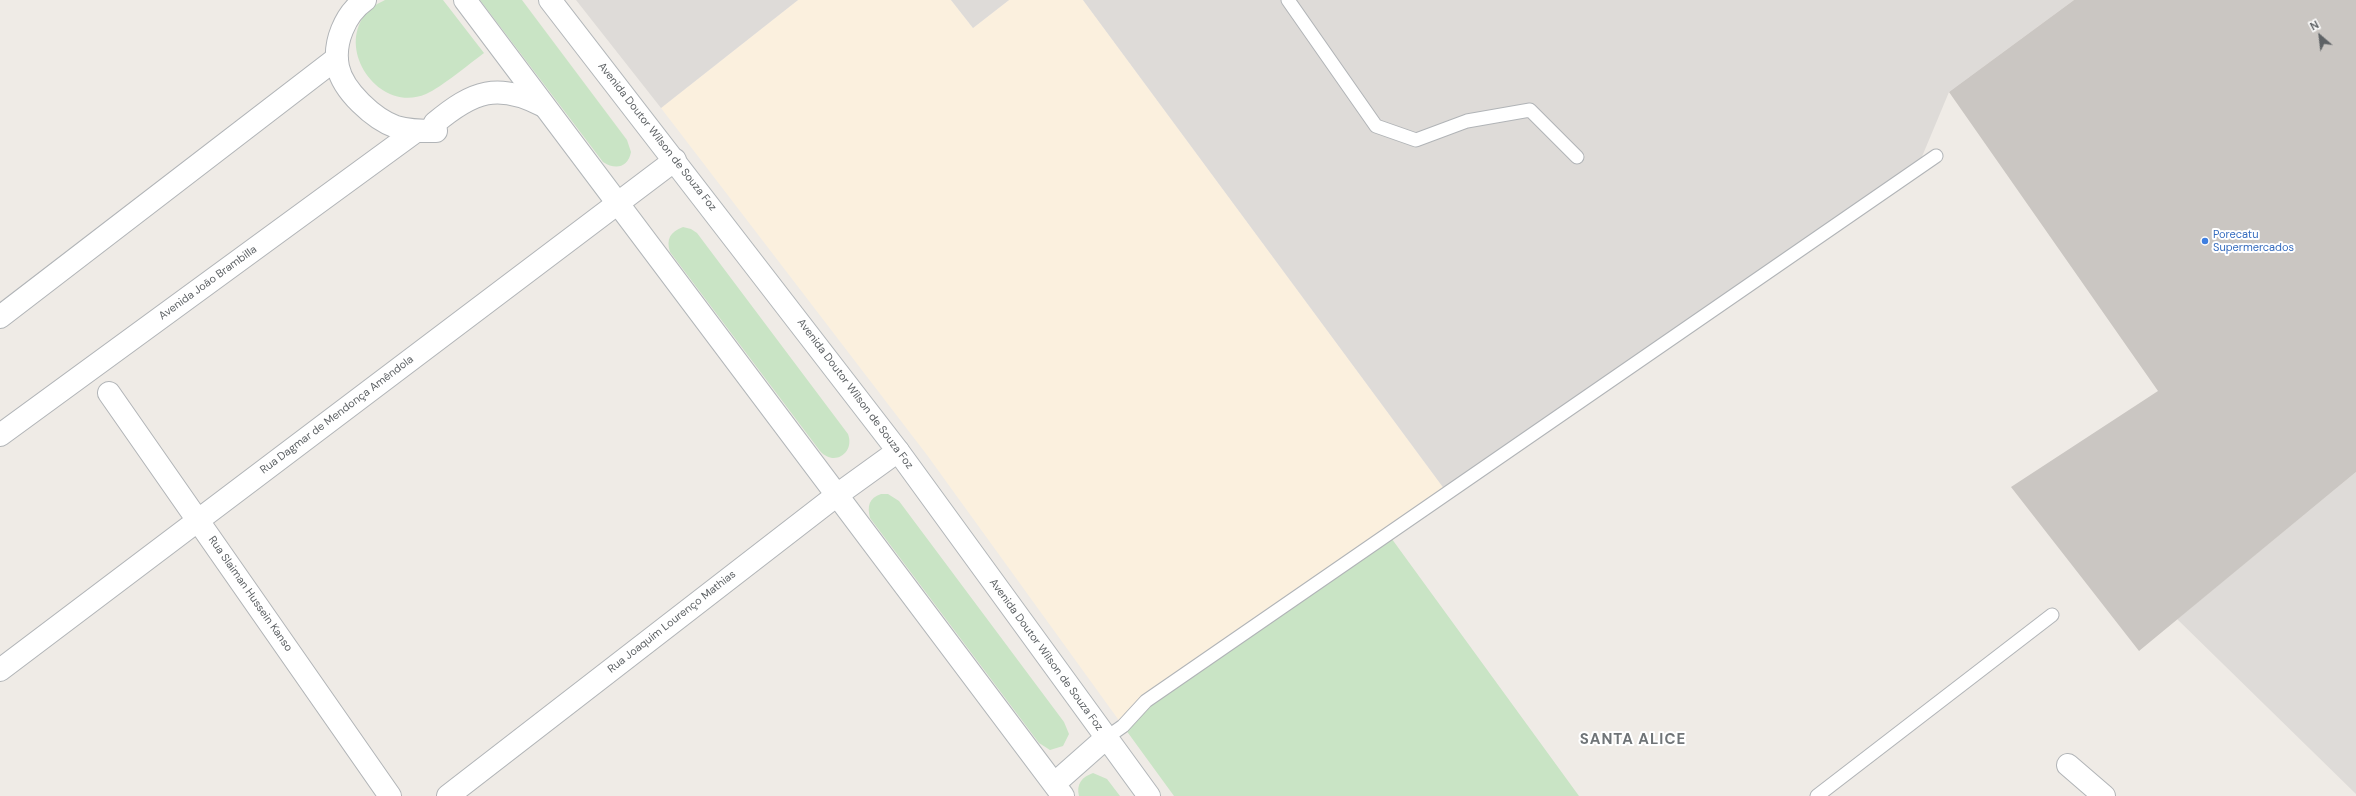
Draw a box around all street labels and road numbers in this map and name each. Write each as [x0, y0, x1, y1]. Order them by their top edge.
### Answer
street label: Avenida Doutor Wilson de Souza Foz [595, 60, 719, 214]
street label: Avenida João Brambilla [157, 243, 259, 323]
street label: Avenida Doutor Wilson de Souza Foz [794, 316, 916, 472]
street label: Rua Dagmar de Mendonça Amêndola [258, 353, 416, 477]
street label: Rua Slaiman Hussein Kanso [205, 534, 295, 654]
street label: Rua Joaquim Lourenço Mathias [605, 568, 739, 676]
street label: Avenida Doutor Wilson de Souza Foz [986, 576, 1106, 734]

